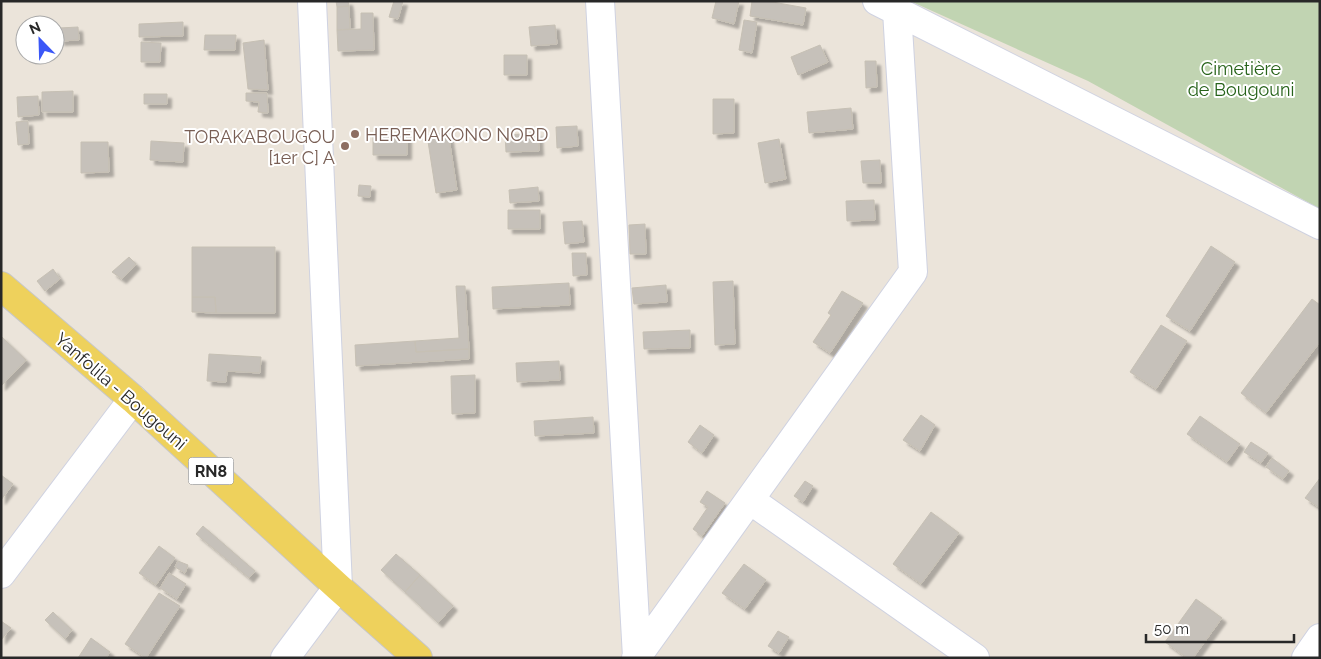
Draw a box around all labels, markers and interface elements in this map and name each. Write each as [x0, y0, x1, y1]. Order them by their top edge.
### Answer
north arrow [15, 15, 65, 65]
text: N [27, 19, 43, 37]
park label: Cimetière de Bougouni [1188, 58, 1294, 100]
place label: HEREMAKONO NORD [365, 124, 548, 145]
place label: TORAKABOUGOU [1er C] A [184, 126, 335, 168]
marker: HEREMAKONO NORD [349, 128, 361, 140]
marker: TORAKABOUGOU [1er C] A [339, 140, 351, 152]
street label: Yanfolila - Bougouni [51, 328, 191, 454]
road number: RN8 [188, 458, 234, 484]
scale bar [1146, 612, 1294, 644]
text: 50 m [1154, 620, 1189, 638]

